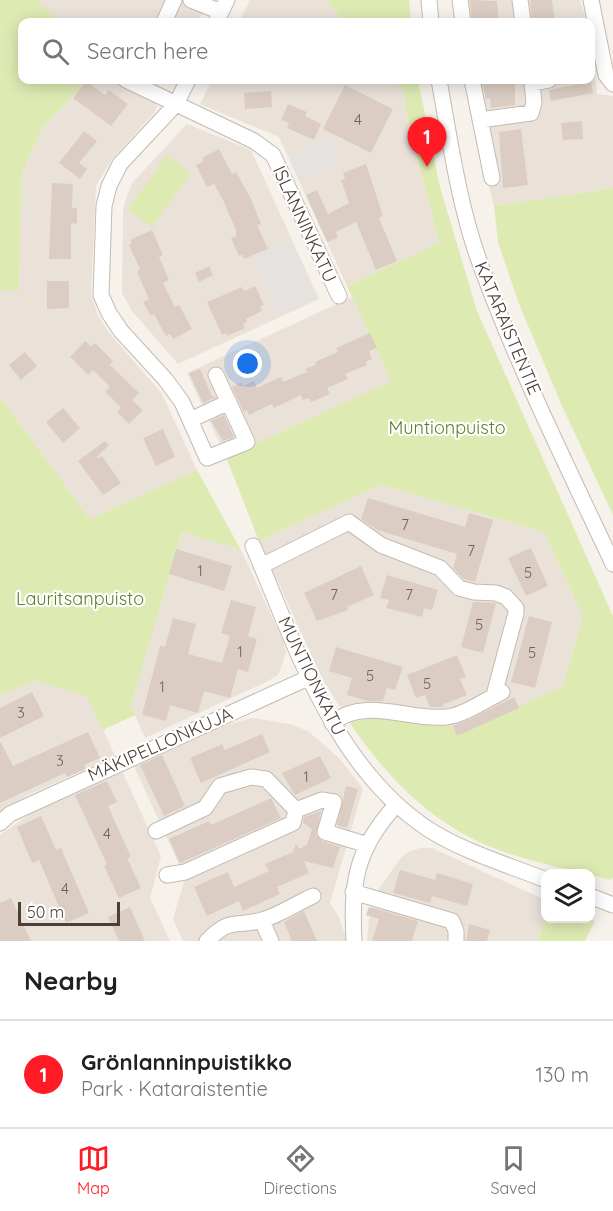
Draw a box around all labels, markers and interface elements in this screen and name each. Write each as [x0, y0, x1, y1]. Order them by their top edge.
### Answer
search box [18, 18, 595, 84]
icon: search [39, 35, 72, 68]
text: Search here [87, 37, 208, 65]
house number: 4 [354, 110, 362, 129]
pin: 1 [408, 118, 446, 167]
street label: ISLANNINKATU [268, 162, 342, 286]
street label: KATARAISTENTIE [470, 258, 546, 398]
your location [233, 349, 262, 378]
park label: Muntionpuisto [388, 416, 506, 439]
house number: 7 [401, 515, 409, 534]
house number: 7 [467, 541, 475, 560]
house number: 1 [197, 561, 203, 580]
house number: 5 [524, 563, 532, 582]
house number: 7 [330, 585, 338, 604]
house number: 7 [405, 585, 413, 604]
park label: Lauritsanpuisto [16, 587, 144, 610]
street label: MUNTIONKATU [273, 613, 351, 739]
house number: 5 [475, 615, 483, 634]
house number: 1 [237, 642, 243, 661]
house number: 5 [528, 643, 536, 662]
house number: 5 [366, 666, 374, 685]
house number: 5 [423, 674, 431, 693]
house number: 1 [159, 677, 165, 696]
street label: MÄKIPELLONKUJA [84, 702, 236, 786]
house number: 3 [17, 703, 25, 722]
house number: 3 [56, 751, 64, 770]
house number: 1 [303, 767, 309, 786]
house number: 4 [103, 824, 111, 843]
map controls [541, 869, 595, 923]
button: layers [541, 869, 595, 923]
house number: 4 [61, 879, 69, 898]
scale bar [18, 899, 120, 926]
text: 50 m [27, 902, 64, 922]
text: Nearby [24, 964, 118, 997]
text: Grönlanninpuistikko [81, 1048, 292, 1076]
text: 1 [40, 1062, 47, 1087]
text: 130 m [536, 1062, 589, 1087]
text: Park · Kataraistentie [81, 1076, 268, 1101]
tab: Map [77, 1142, 110, 1198]
tab: Directions [264, 1142, 337, 1198]
tab: Saved [491, 1142, 536, 1198]

